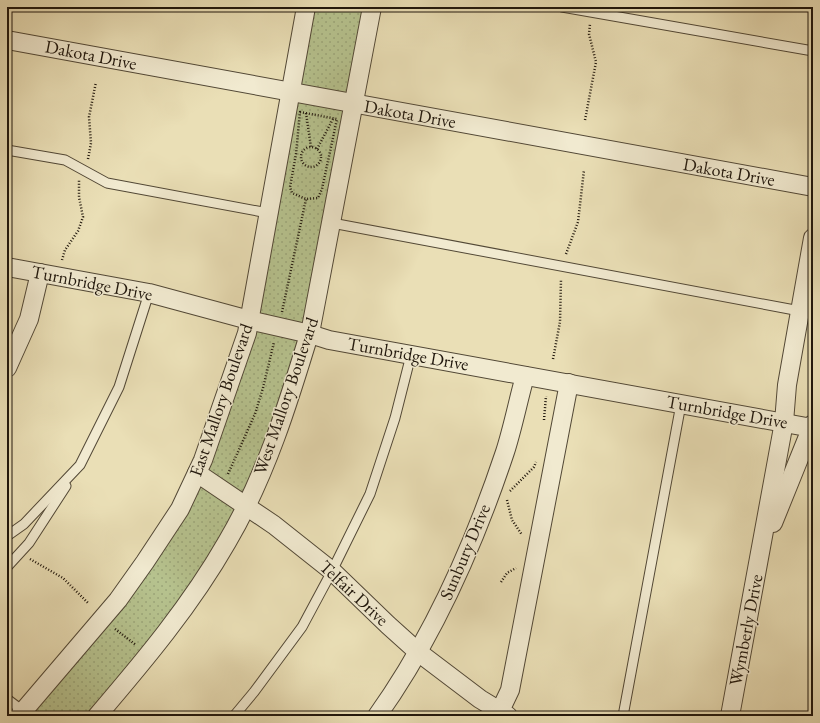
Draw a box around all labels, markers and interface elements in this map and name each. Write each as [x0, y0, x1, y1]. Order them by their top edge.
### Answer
street label: Dakota Drive [43, 34, 139, 75]
street label: Dakota Drive [362, 94, 458, 133]
street label: Dakota Drive [681, 152, 777, 191]
street label: Turnbridge Drive [30, 260, 155, 306]
street label: West Mallory Boulevard [248, 313, 324, 478]
street label: East Mallory Boulevard [184, 319, 258, 479]
street label: Turnbridge Drive [346, 332, 471, 375]
street label: Turnbridge Drive [665, 390, 790, 433]
street label: Sunbury Drive [434, 500, 495, 603]
street label: Telfair Drive [315, 555, 394, 631]
street label: Wymberly Drive [723, 572, 768, 688]

